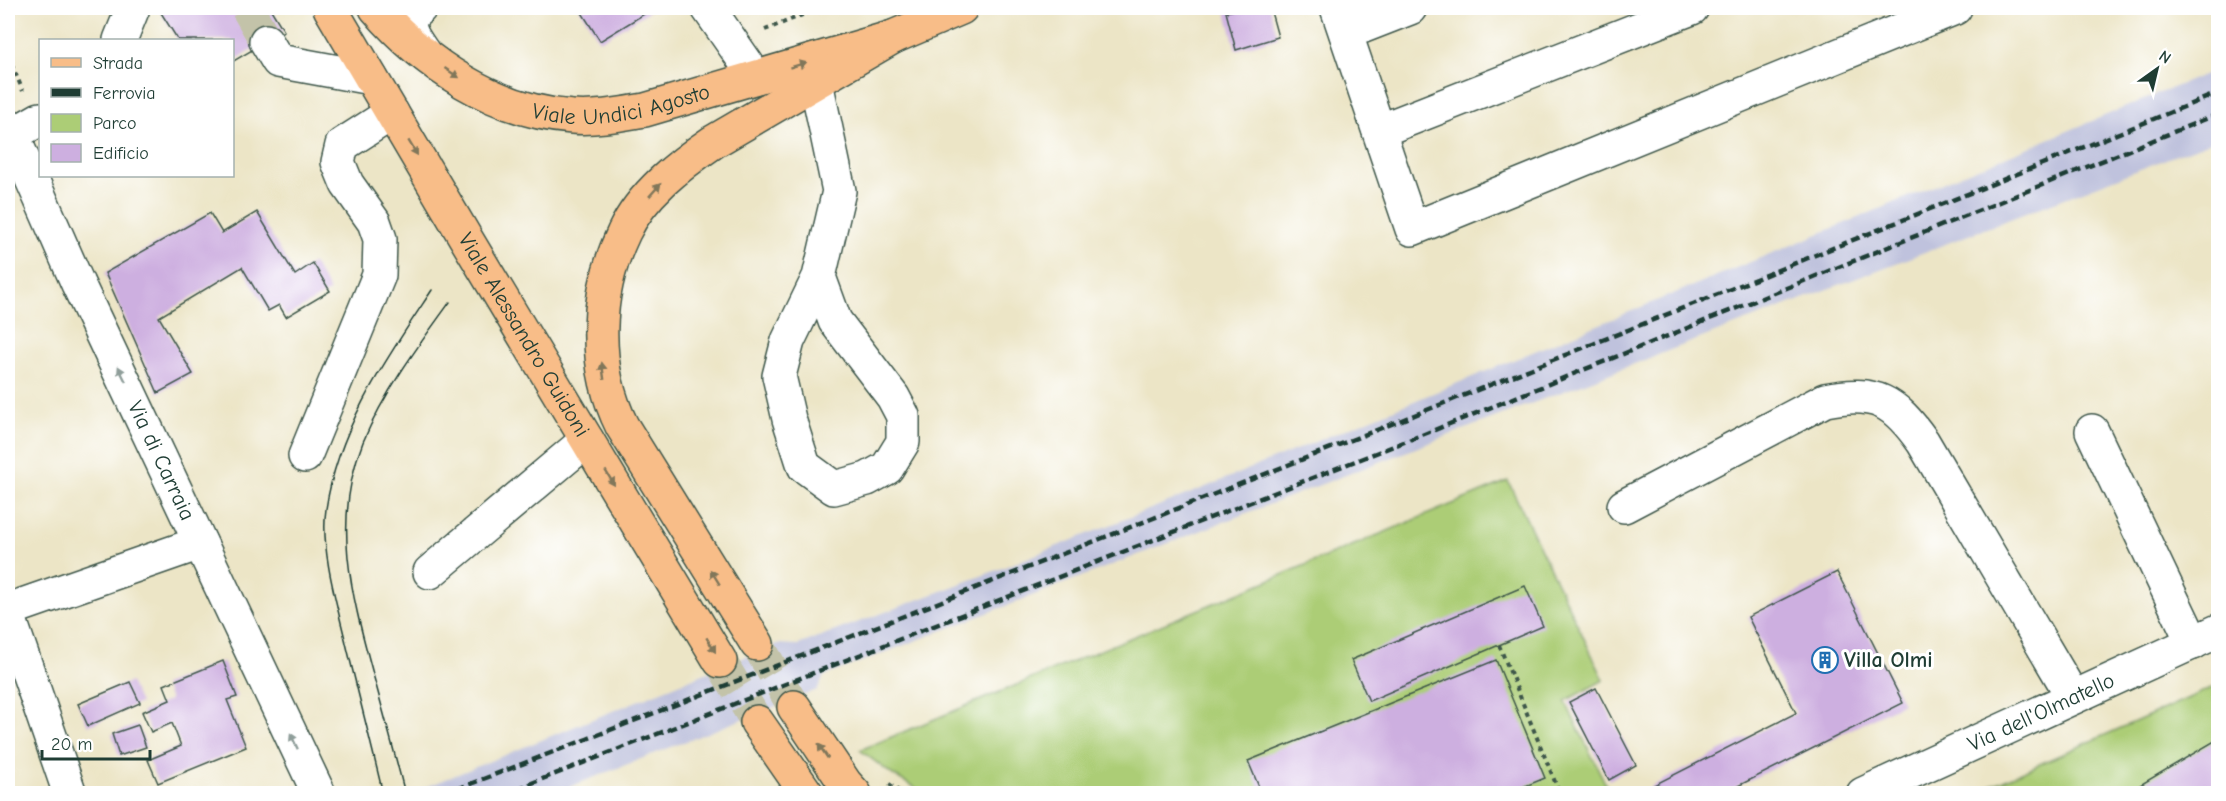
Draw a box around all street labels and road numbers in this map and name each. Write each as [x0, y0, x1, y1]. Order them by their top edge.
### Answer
street label: Viale Undici Agosto [529, 79, 713, 131]
street label: Viale Alessandro Guidoni [453, 228, 595, 442]
street label: Via di Carraia [122, 397, 201, 525]
street label: Via dell'Olmatello [1964, 667, 2119, 757]

